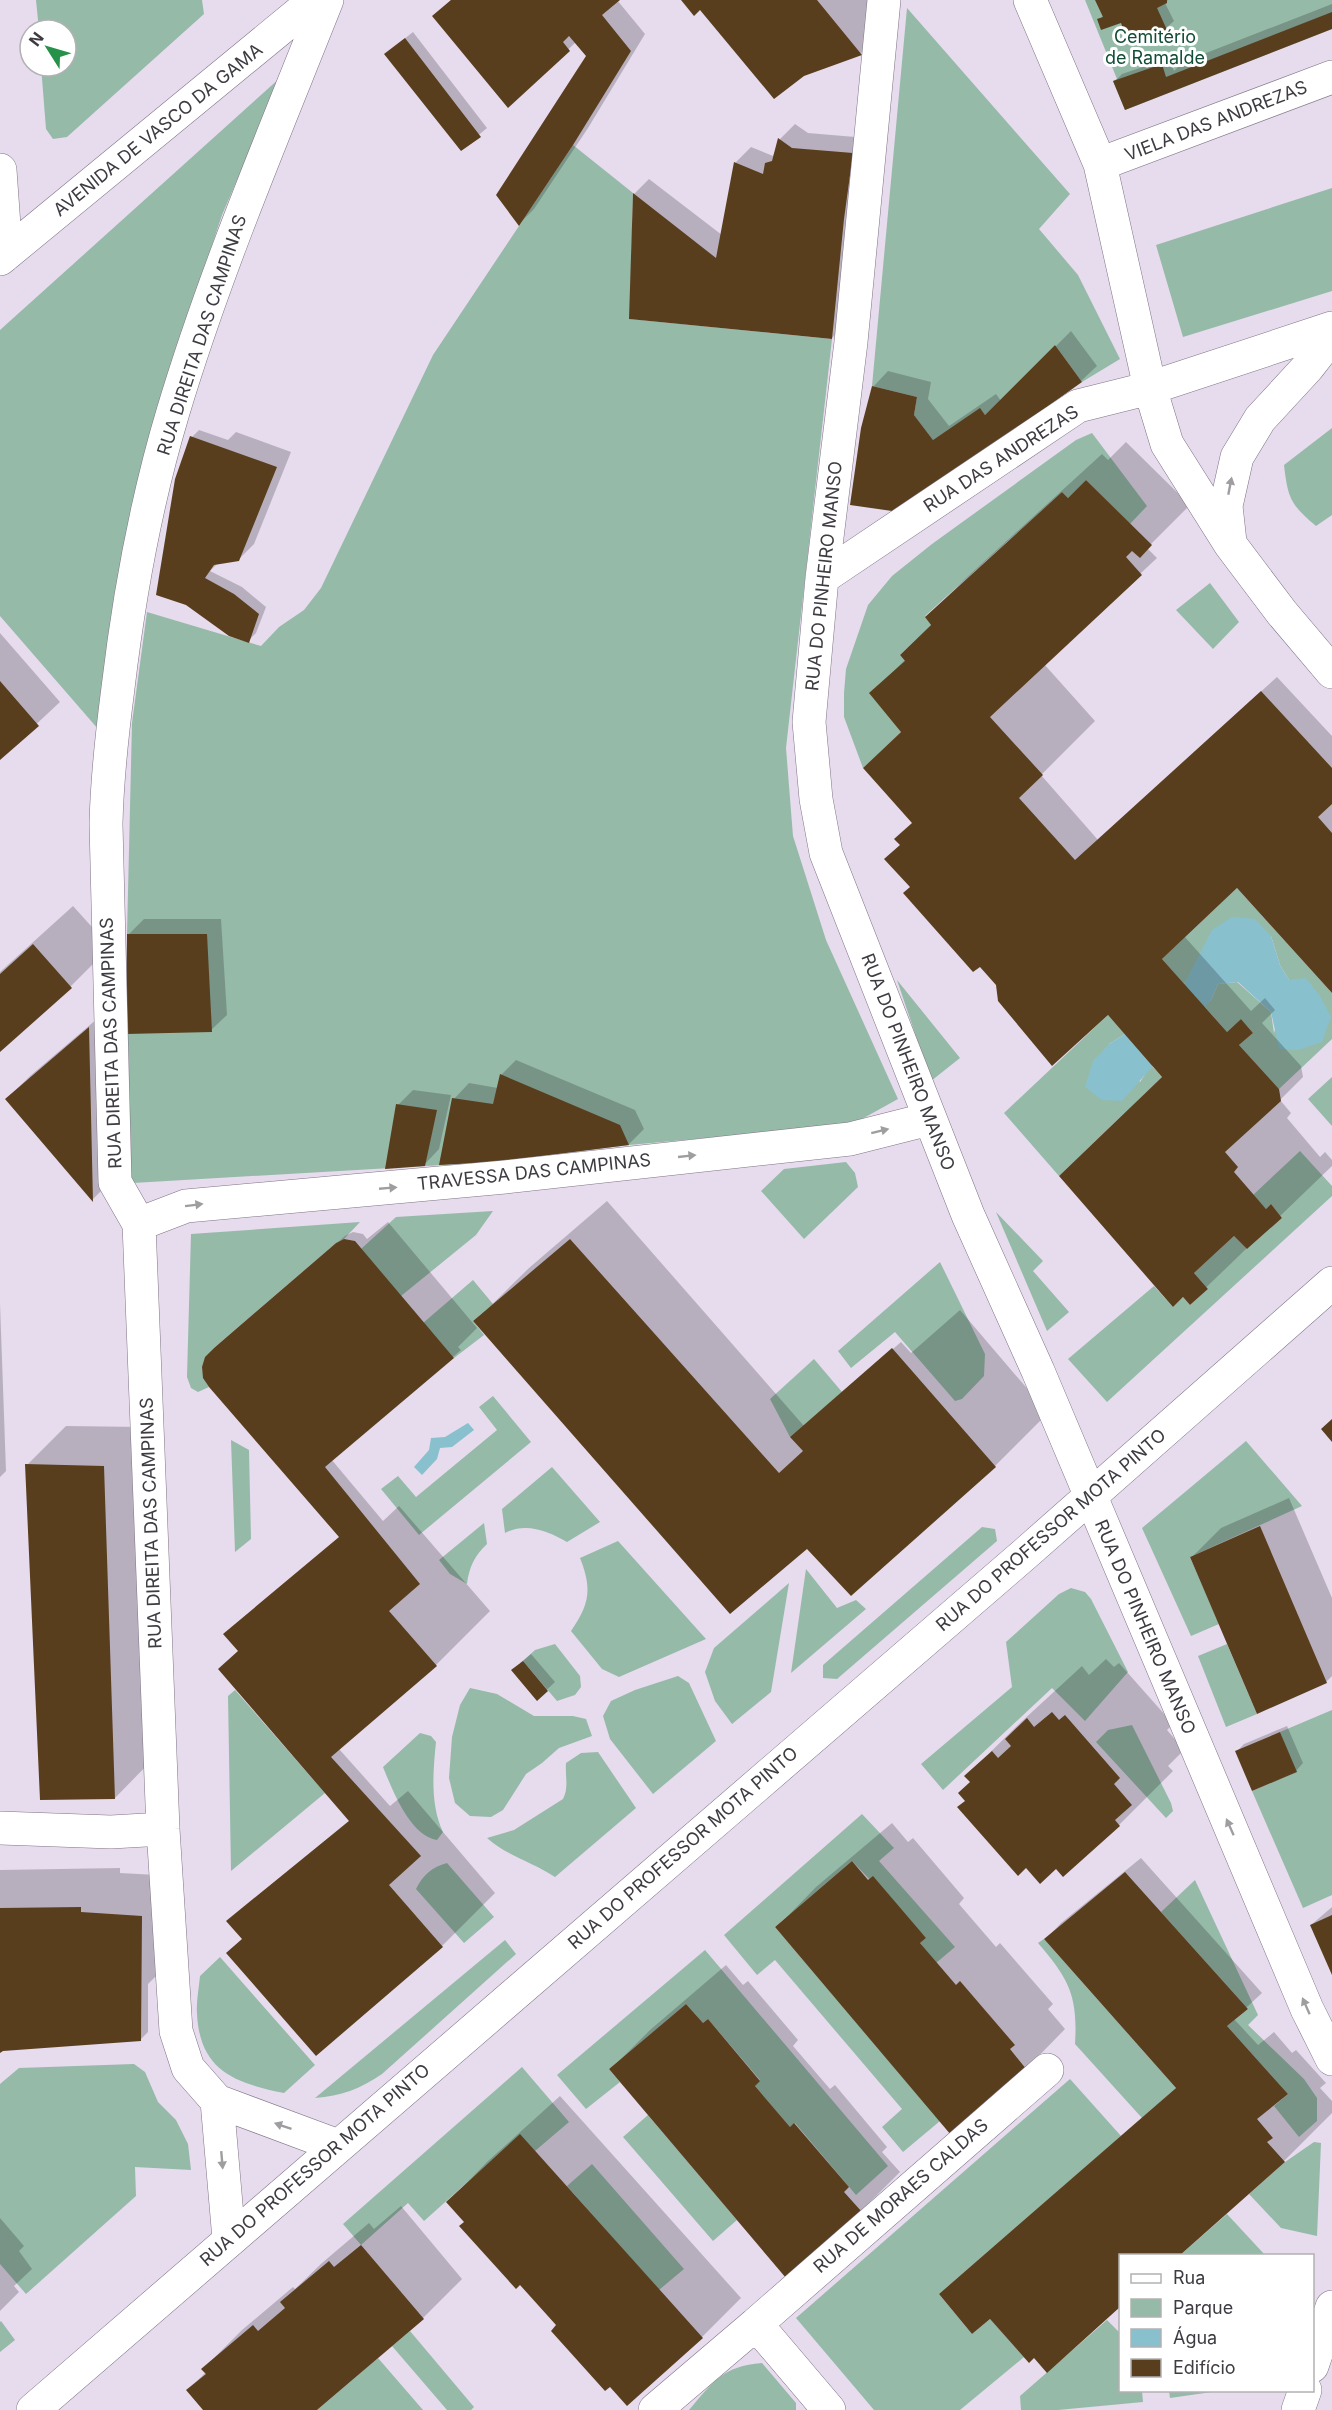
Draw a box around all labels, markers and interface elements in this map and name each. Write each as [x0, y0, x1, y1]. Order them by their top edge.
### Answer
north arrow [18, 18, 78, 78]
park label: Cemitério de Ramalde [1105, 26, 1205, 68]
text: N [24, 28, 48, 50]
street label: AVENIDA DE VASCO DA GAMA [49, 39, 266, 220]
street label: VIELA DAS ANDREZAS [1122, 76, 1310, 165]
street label: RUA DIREITA DAS CAMPINAS [153, 212, 250, 458]
street label: RUA DAS ANDREZAS [919, 401, 1082, 516]
street label: RUA DO PINHEIRO MANSO [801, 460, 846, 692]
one-way arrow [1226, 476, 1235, 495]
street label: RUA DIREITA DAS CAMPINAS [96, 917, 125, 1169]
street label: RUA DO PINHEIRO MANSO [857, 950, 960, 1173]
one-way arrow [871, 1126, 889, 1136]
street label: TRAVESSA DAS CAMPINAS [416, 1149, 652, 1194]
one-way arrow [677, 1151, 696, 1161]
one-way arrow [379, 1183, 398, 1192]
one-way arrow [185, 1201, 204, 1210]
street label: RUA DIREITA DAS CAMPINAS [136, 1397, 165, 1649]
street label: RUA DO PROFESSOR MOTA PINTO [932, 1424, 1170, 1635]
street label: RUA DO PINHEIRO MANSO [1091, 1516, 1200, 1737]
street label: RUA DO PROFESSOR MOTA PINTO [564, 1742, 802, 1953]
one-way arrow [1225, 1817, 1235, 1835]
one-way arrow [1301, 1997, 1311, 2015]
street label: RUA DO PROFESSOR MOTA PINTO [196, 2059, 434, 2270]
street label: RUA DE MORAES CALDAS [809, 2114, 992, 2277]
one-way arrow [274, 2121, 292, 2131]
one-way arrow [217, 2150, 227, 2169]
legend [1119, 2254, 1314, 2392]
text: Rua [1173, 2267, 1205, 2288]
text: Parque [1173, 2297, 1233, 2318]
text: Água [1173, 2326, 1217, 2348]
text: Edifício [1173, 2357, 1236, 2378]

